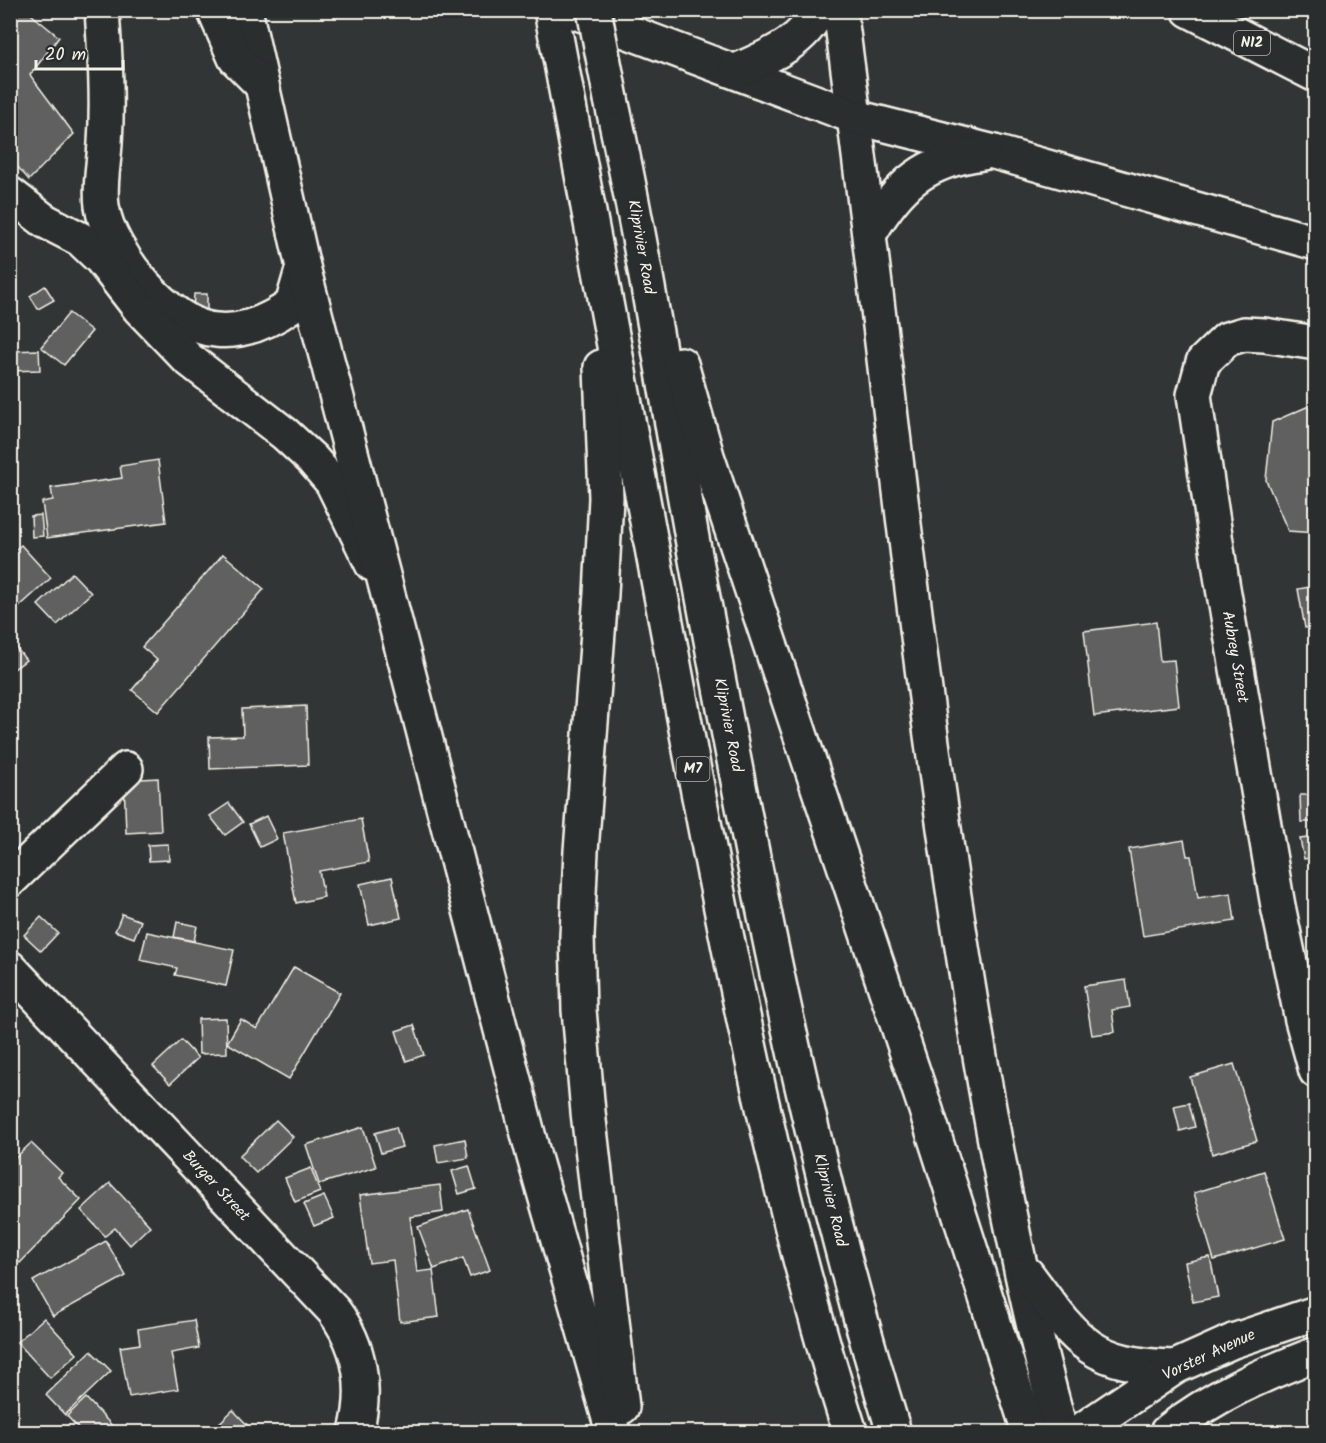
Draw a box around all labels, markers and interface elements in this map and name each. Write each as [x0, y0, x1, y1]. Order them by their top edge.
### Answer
road number: N12 [1234, 31, 1270, 55]
scale bar [36, 33, 123, 71]
text: 20 m [45, 41, 86, 70]
street label: Kliprivier Road [620, 198, 662, 297]
street label: Aubrey Street [1215, 609, 1256, 706]
street label: Kliprivier Road [707, 676, 750, 775]
road number: M7 [676, 757, 710, 781]
street label: Burger Street [176, 1144, 256, 1228]
street label: Kliprivier Road [806, 1151, 854, 1250]
street label: Vorster Avenue [1158, 1323, 1260, 1387]

